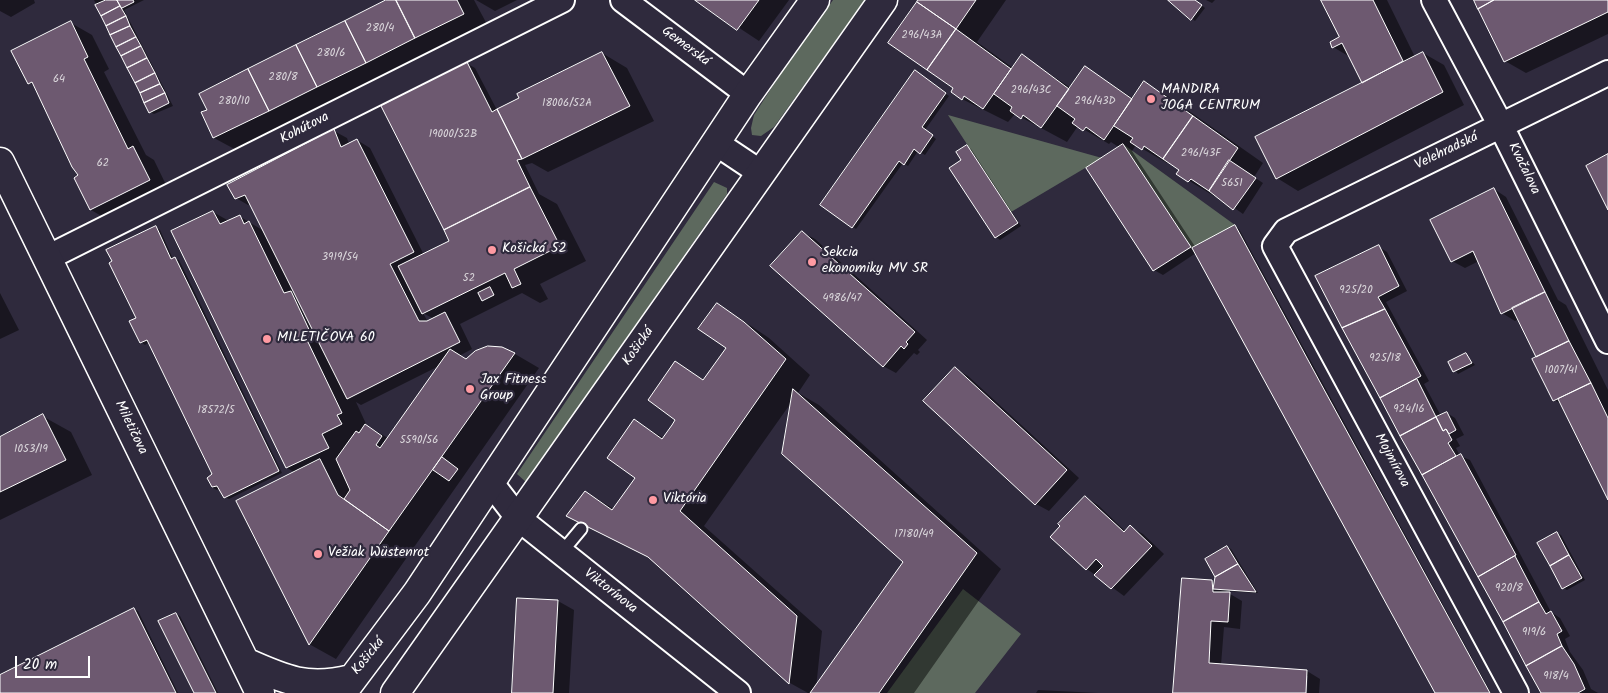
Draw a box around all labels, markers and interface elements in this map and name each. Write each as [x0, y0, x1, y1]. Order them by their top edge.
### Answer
house number: 280/4 [366, 22, 394, 36]
street label: Gemerská [658, 23, 712, 71]
house number: 296/43A [902, 29, 942, 43]
house number: 280/6 [317, 47, 345, 61]
house number: 280/8 [268, 71, 298, 85]
house number: 64 [53, 73, 65, 87]
place label: MANDIRA JOGA CENTRUM [1161, 83, 1260, 115]
house number: 296/43C [1011, 84, 1051, 98]
marker: MANDIRA JOGA CENTRUM [1145, 93, 1157, 105]
house number: 280/10 [218, 95, 250, 109]
house number: 296/43D [1074, 95, 1116, 109]
house number: 18006/52A [542, 97, 592, 111]
street label: Kohútova [278, 109, 332, 149]
house number: 19000/52B [429, 128, 477, 142]
street label: Velehradská [1413, 129, 1481, 175]
street label: Kvačalova [1503, 140, 1543, 198]
house number: 296/43F [1181, 147, 1221, 161]
house number: 62 [97, 157, 109, 171]
house number: 5651 [1221, 177, 1243, 191]
place label: Košická 52 [502, 242, 567, 258]
marker: Košická 52 [486, 244, 498, 256]
place label: Sekcia ekonomiky MV SR [822, 246, 928, 278]
house number: 3919/54 [322, 251, 358, 265]
marker: Sekcia ekonomiky MV SR [806, 256, 818, 268]
house number: 52 [463, 272, 475, 286]
house number: 925/20 [1339, 284, 1373, 298]
house number: 4986/47 [822, 292, 862, 306]
street label: Košická [620, 324, 658, 370]
place label: MILETIČOVA 60 [277, 331, 375, 347]
marker: MILETIČOVA 60 [261, 333, 273, 345]
house number: 925/18 [1369, 352, 1401, 366]
house number: 1007/41 [1545, 364, 1577, 378]
place label: Jax Fitness Group [480, 373, 546, 406]
marker: Jax Fitness Group [464, 383, 476, 395]
street label: Miletičova [110, 398, 150, 458]
house number: 924/16 [1393, 403, 1425, 417]
house number: 18572/5 [197, 404, 235, 418]
street label: Mojmírova [1370, 431, 1412, 491]
house number: 5590/56 [400, 434, 438, 448]
house number: 1053/19 [14, 443, 48, 457]
place label: Viktória [663, 492, 707, 508]
marker: Viktória [647, 494, 659, 506]
house number: 17180/49 [894, 528, 934, 542]
place label: Vežiak Wüstenrot [328, 546, 429, 562]
marker: Vežiak Wüstenrot [312, 548, 324, 560]
street label: Viktorínova [580, 566, 640, 618]
house number: 920/8 [1495, 582, 1523, 596]
house number: 919/6 [1522, 626, 1546, 640]
street label: Košická [349, 635, 389, 679]
scale bar [18, 646, 92, 678]
text: 20 m [23, 653, 57, 677]
house number: 918/4 [1543, 670, 1569, 684]

